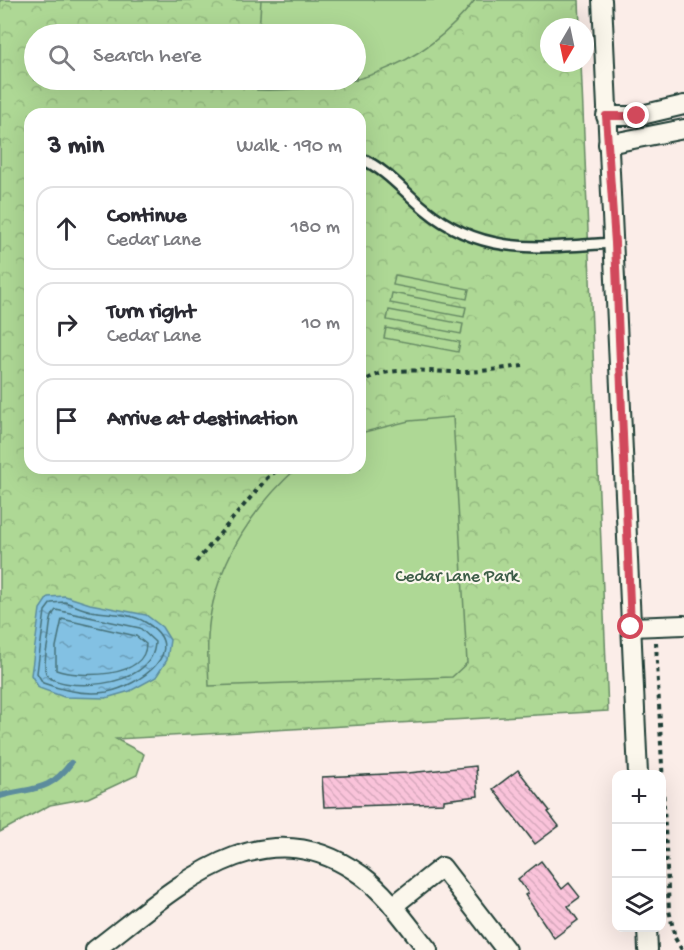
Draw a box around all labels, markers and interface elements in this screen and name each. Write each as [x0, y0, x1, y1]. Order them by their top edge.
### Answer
north arrow [540, 18, 594, 72]
search box [24, 24, 366, 90]
icon: search [45, 41, 78, 74]
text: Search here [93, 44, 201, 70]
route end [623, 102, 649, 128]
text: 3 min [48, 132, 104, 163]
text: Walk · 190 m [236, 136, 342, 159]
text: Continue [107, 204, 187, 230]
icon: ahead [50, 212, 83, 245]
text: 180 m [291, 217, 340, 240]
text: Cedar Lane [107, 230, 201, 253]
text: Turn right [107, 300, 195, 326]
icon: right [50, 308, 83, 341]
text: 10 m [302, 313, 340, 336]
text: Cedar Lane [107, 326, 201, 349]
icon: arrive [50, 404, 83, 437]
text: Arrive at destination [107, 407, 297, 433]
park label: Cedar Lane Park [395, 567, 521, 588]
route start [617, 613, 643, 639]
map controls [612, 770, 666, 932]
button: + [612, 770, 666, 824]
button: − [612, 824, 666, 878]
button: layers [612, 878, 666, 932]

